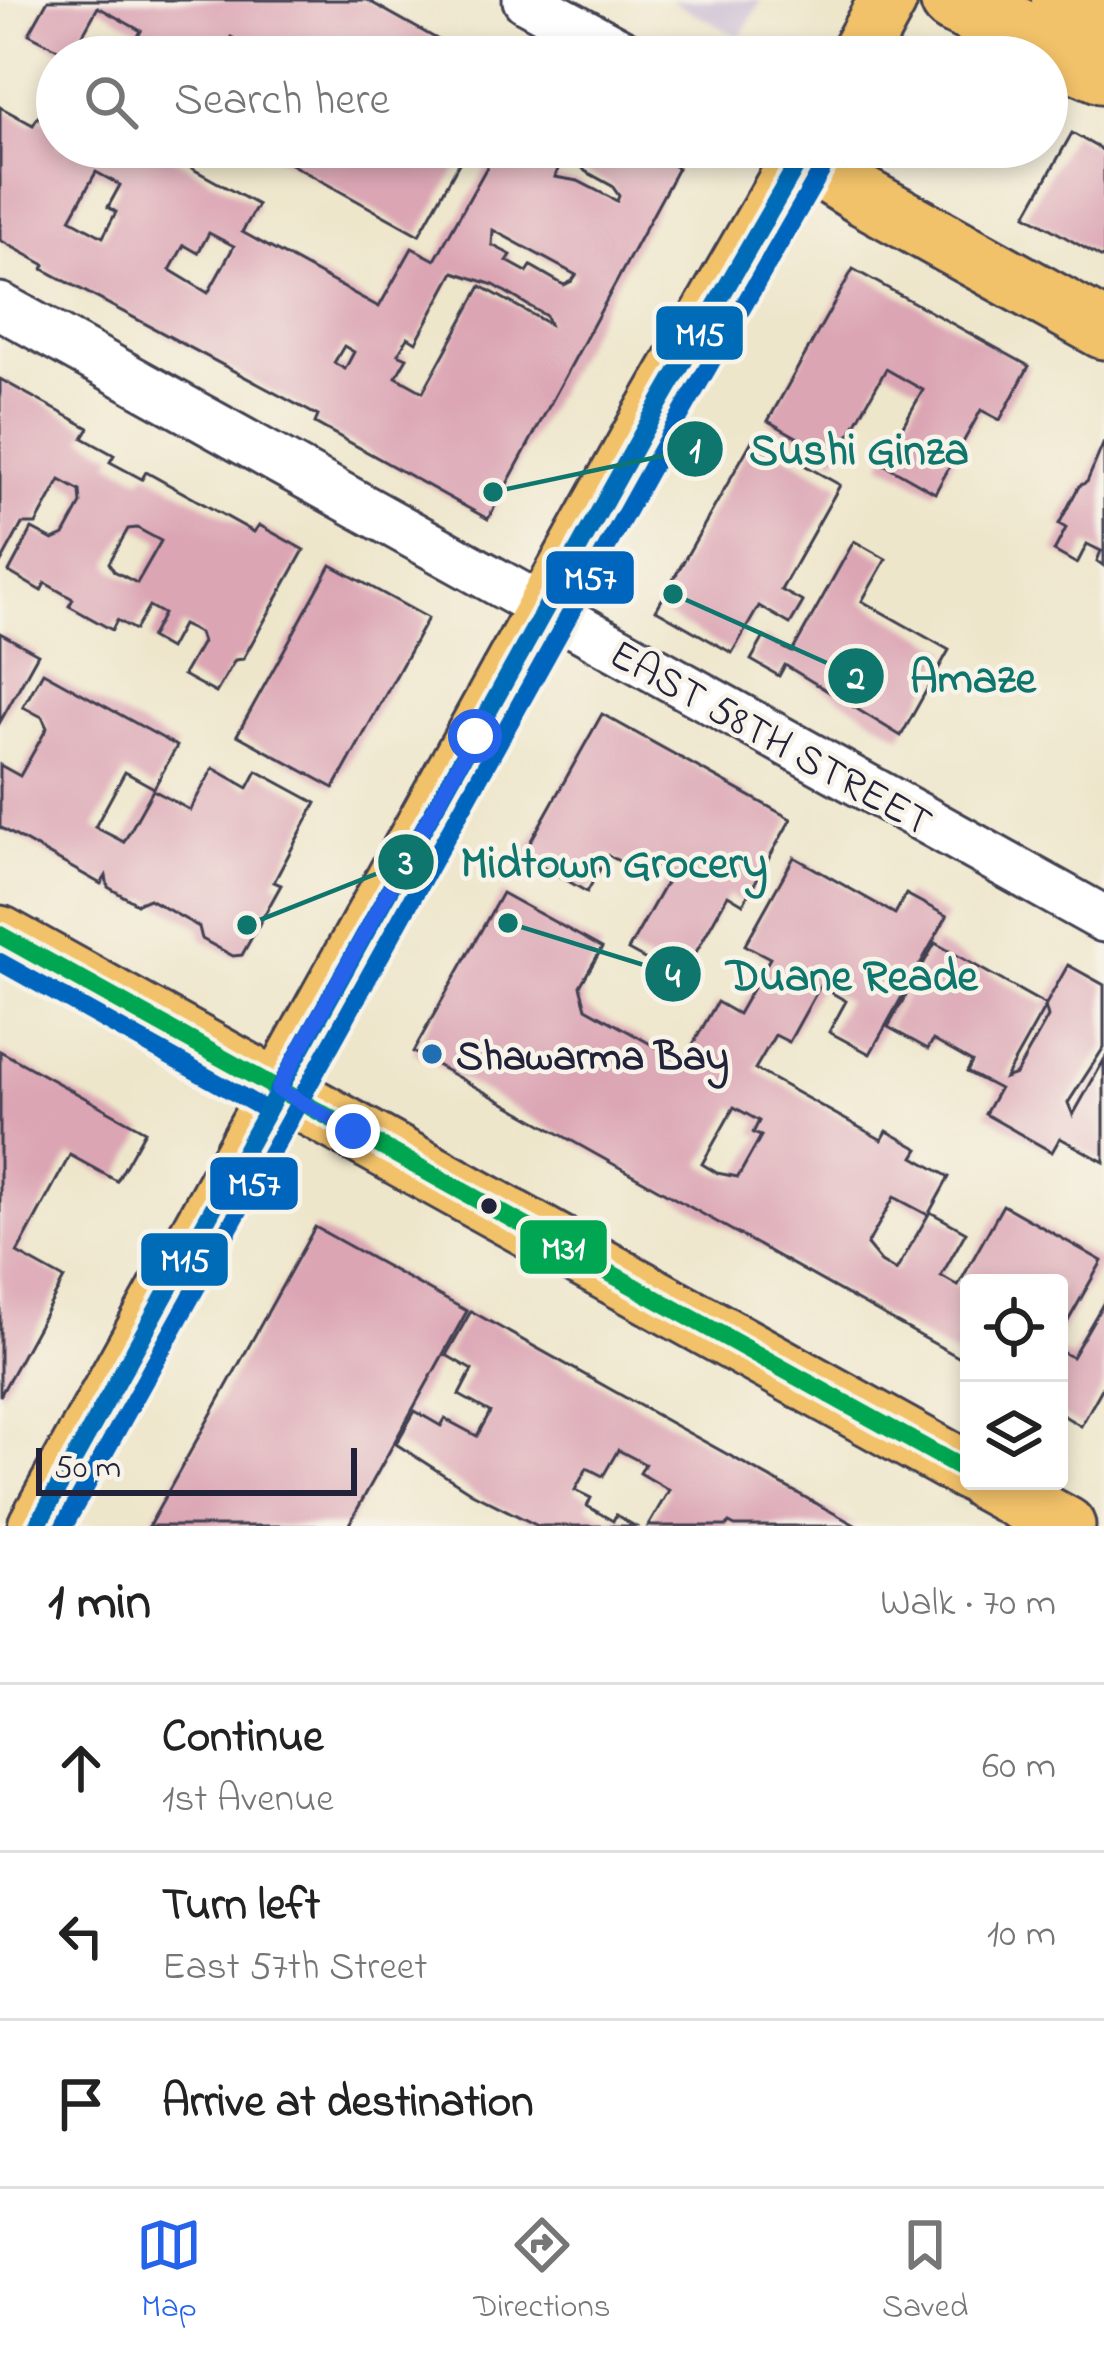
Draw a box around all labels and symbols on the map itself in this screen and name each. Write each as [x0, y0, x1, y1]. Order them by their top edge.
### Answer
line badge: M15 [654, 304, 745, 362]
text: M15 [675, 313, 725, 361]
callout: Sushi Ginza [665, 408, 992, 489]
text: Sushi Ginza [749, 420, 969, 486]
text: 1 [689, 426, 701, 479]
line badge: M57 [544, 549, 636, 606]
text: M57 [564, 557, 617, 605]
street label: EAST 58TH STREET [597, 626, 942, 854]
callout: Amaze [826, 636, 1060, 717]
text: Amaze [910, 648, 1038, 714]
text: 2 [846, 654, 865, 707]
route start [448, 709, 502, 763]
callout: Midtown Grocery [376, 821, 791, 902]
text: Midtown Grocery [461, 833, 767, 899]
text: 3 [398, 839, 414, 892]
callout: Duane Reade [643, 933, 1002, 1014]
text: Duane Reade [724, 946, 980, 1012]
text: 4 [666, 952, 681, 1005]
place label: Shawarma Bay [456, 1028, 729, 1089]
marker: Shawarma Bay [419, 1041, 445, 1067]
route end [326, 1104, 380, 1158]
line badge: M57 [208, 1155, 300, 1212]
text: M57 [228, 1163, 281, 1211]
unlabelled marker [478, 1195, 500, 1217]
line badge: M31 [518, 1218, 609, 1276]
text: M31 [541, 1227, 586, 1275]
line badge: M15 [139, 1231, 230, 1288]
text: M15 [160, 1239, 210, 1287]
scale bar [36, 1442, 357, 1495]

